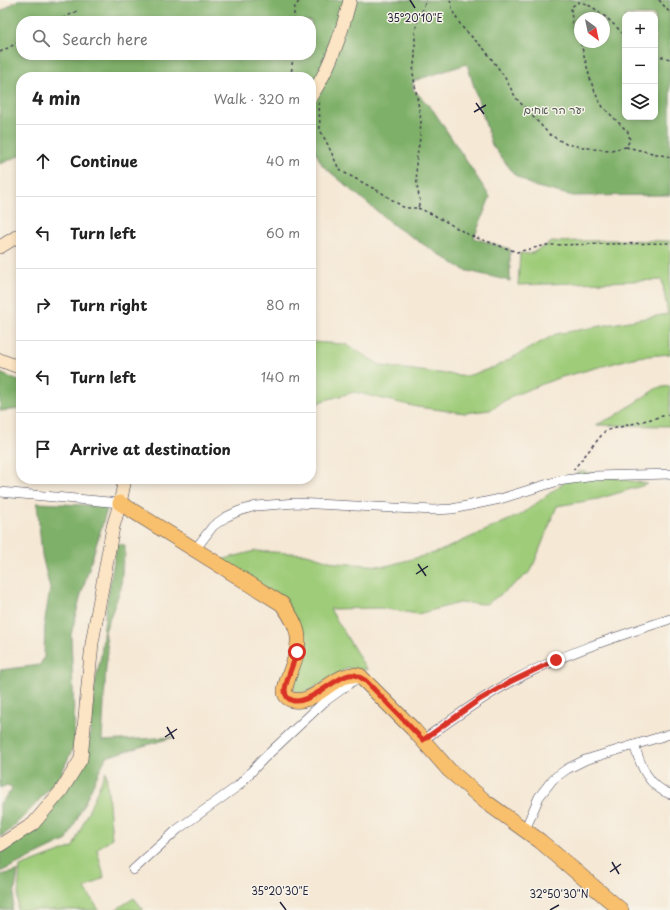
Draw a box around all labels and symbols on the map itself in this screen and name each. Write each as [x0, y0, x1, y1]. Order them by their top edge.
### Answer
text: 35°20'10"E [387, 10, 443, 25]
north arrow [574, 12, 610, 48]
park label: יער הר אחים [524, 101, 584, 118]
route start [288, 643, 306, 661]
route end [547, 651, 565, 669]
text: 35°20'30"E [251, 883, 309, 898]
text: 32°50'30"N [529, 886, 589, 901]

